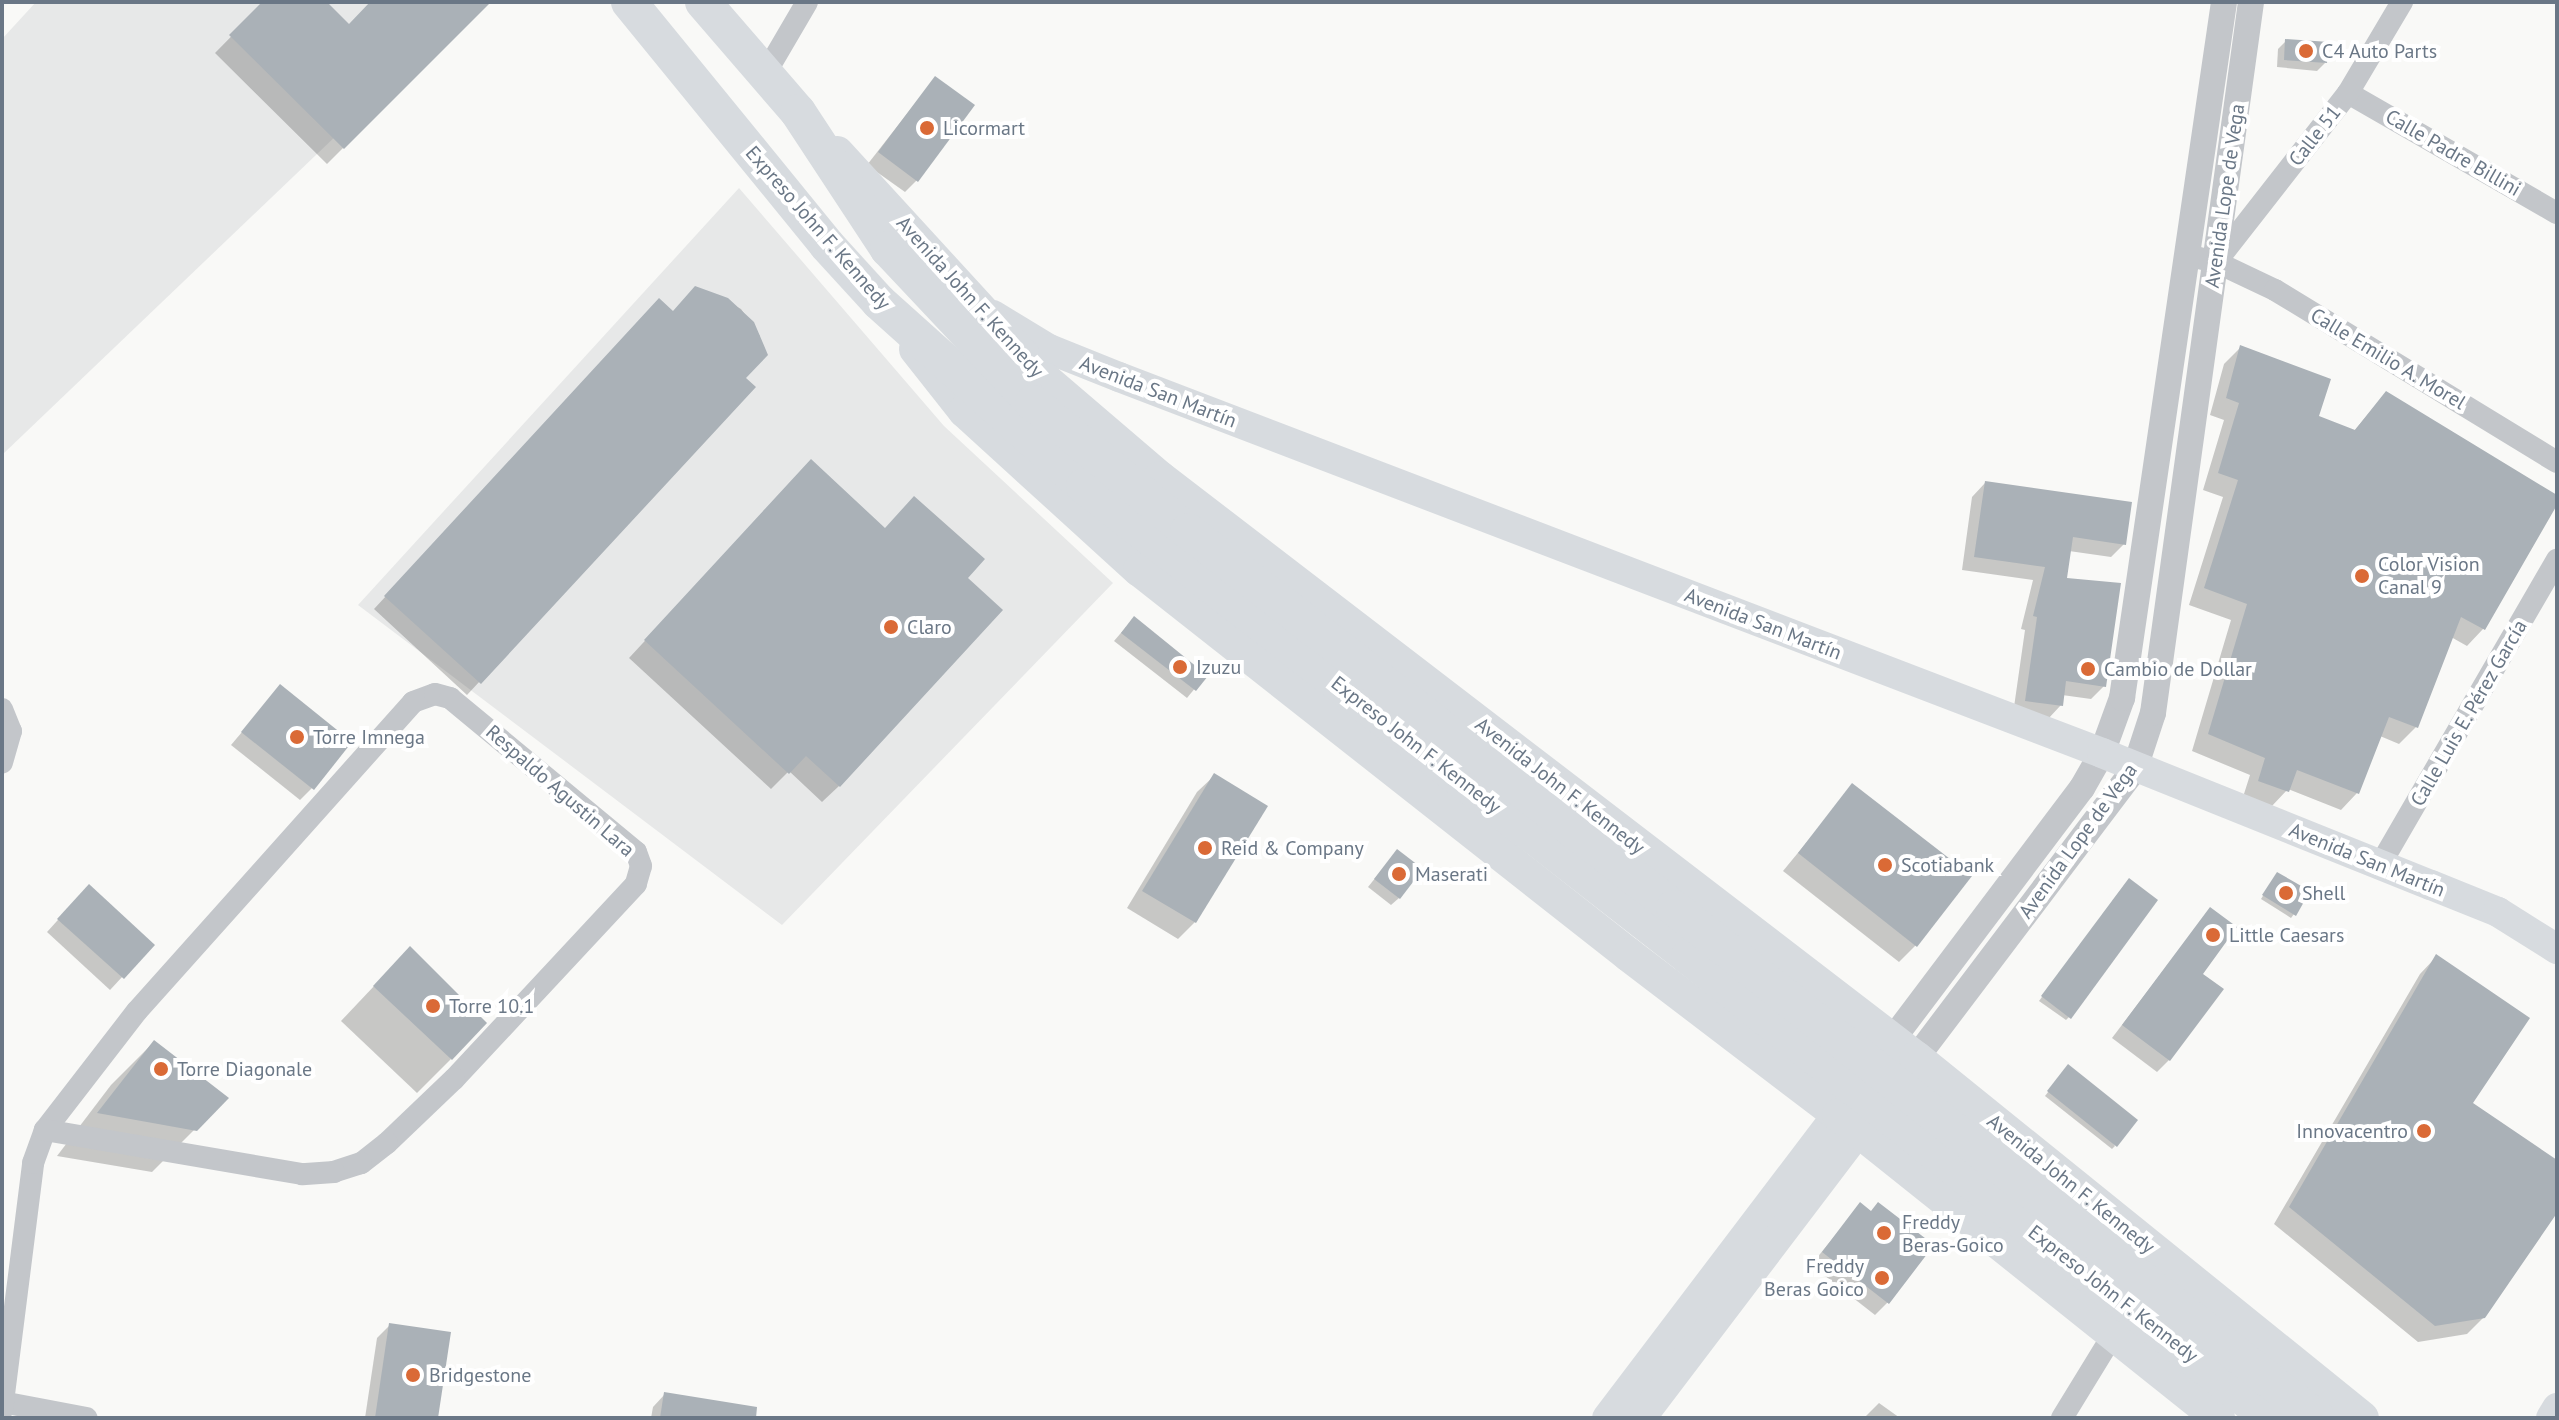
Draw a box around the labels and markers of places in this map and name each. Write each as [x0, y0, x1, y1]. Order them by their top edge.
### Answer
place label: C4 Auto Parts [2322, 39, 2438, 63]
marker: C4 Auto Parts [2297, 42, 2315, 60]
place label: Licormart [943, 116, 1025, 140]
marker: Licormart [918, 119, 936, 137]
place label: Color Vision Canal 9 [2378, 552, 2480, 599]
marker: Color Vision Canal 9 [2353, 567, 2371, 585]
place label: Claro [907, 615, 952, 639]
marker: Claro [882, 618, 900, 636]
place label: Izuzu [1196, 655, 1241, 679]
place label: Cambio de Dollar [2104, 657, 2252, 681]
marker: Izuzu [1171, 658, 1189, 676]
marker: Cambio de Dollar [2079, 660, 2097, 678]
place label: Torre Imnega [313, 725, 425, 749]
marker: Torre Imnega [288, 728, 306, 746]
place label: Reid & Company [1221, 836, 1364, 860]
marker: Reid & Company [1196, 839, 1214, 857]
place label: Scotiabank [1901, 853, 1994, 877]
marker: Scotiabank [1876, 856, 1894, 874]
place label: Maserati [1415, 862, 1488, 886]
marker: Maserati [1390, 865, 1408, 883]
place label: Shell [2302, 881, 2345, 905]
marker: Shell [2277, 884, 2295, 902]
place label: Little Caesars [2229, 923, 2344, 947]
marker: Little Caesars [2204, 926, 2222, 944]
place label: Torre 10.1 [449, 994, 534, 1018]
marker: Torre 10.1 [424, 997, 442, 1015]
place label: Torre Diagonale [177, 1057, 312, 1081]
marker: Torre Diagonale [152, 1060, 170, 1078]
place label: Innovacentro [2296, 1119, 2408, 1143]
marker: Innovacentro [2415, 1122, 2433, 1140]
place label: Freddy Beras-Goico [1902, 1210, 2004, 1257]
marker: Freddy Beras-Goico [1873, 1222, 1895, 1244]
place label: Freddy Beras Goico [1764, 1254, 1864, 1301]
marker: Freddy Beras Goico [1871, 1267, 1893, 1289]
place label: Bridgestone [429, 1363, 531, 1387]
marker: Bridgestone [404, 1366, 422, 1384]

